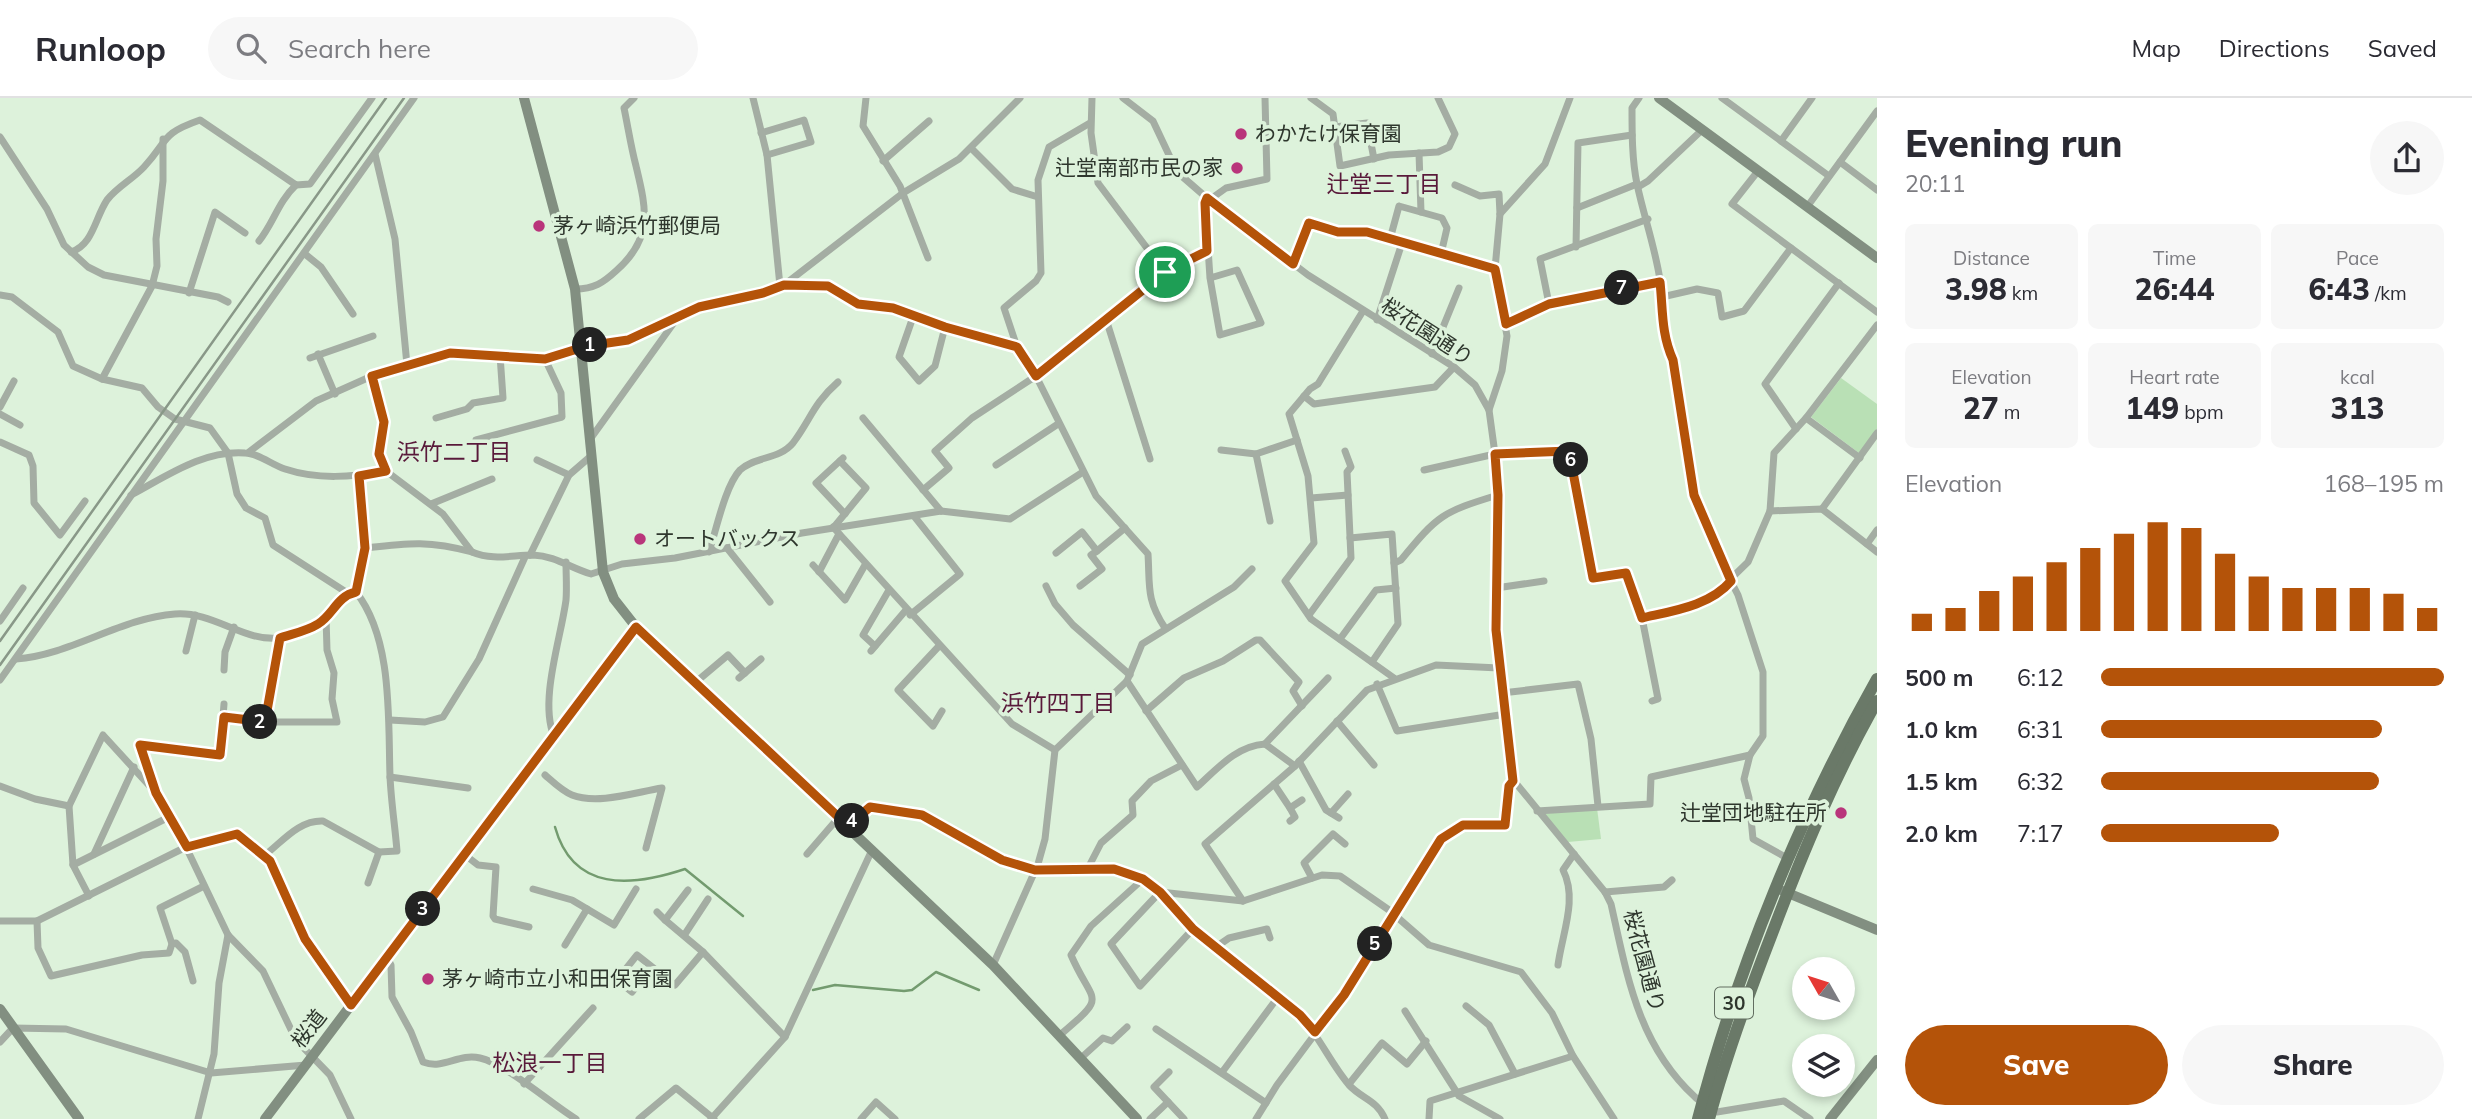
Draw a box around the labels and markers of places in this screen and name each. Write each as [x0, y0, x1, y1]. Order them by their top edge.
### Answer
place label: わかたけ保育園 [1255, 120, 1402, 146]
marker: わかたけ保育園 [1233, 126, 1249, 142]
place label: 辻堂南部市民の家 [1055, 154, 1223, 180]
marker: 辻堂南部市民の家 [1229, 160, 1245, 176]
place label: 茅ヶ崎浜竹郵便局 [553, 212, 721, 238]
marker: 茅ヶ崎浜竹郵便局 [531, 218, 547, 234]
pin [1135, 242, 1195, 302]
pin: 7 [1604, 270, 1640, 306]
pin: 1 [572, 328, 608, 362]
pin: 6 [1554, 442, 1588, 478]
place label: オートバックス [654, 525, 800, 551]
marker: オートバックス [632, 531, 648, 547]
pin: 2 [243, 704, 278, 740]
place label: 辻堂団地駐在所 [1680, 799, 1827, 825]
pin: 4 [834, 804, 870, 838]
marker: 辻堂団地駐在所 [1833, 805, 1849, 821]
pin: 3 [406, 892, 440, 926]
pin: 5 [1358, 926, 1392, 962]
place label: 茅ヶ崎市立小和田保育園 [442, 965, 673, 991]
marker: 茅ヶ崎市立小和田保育園 [420, 971, 436, 987]

